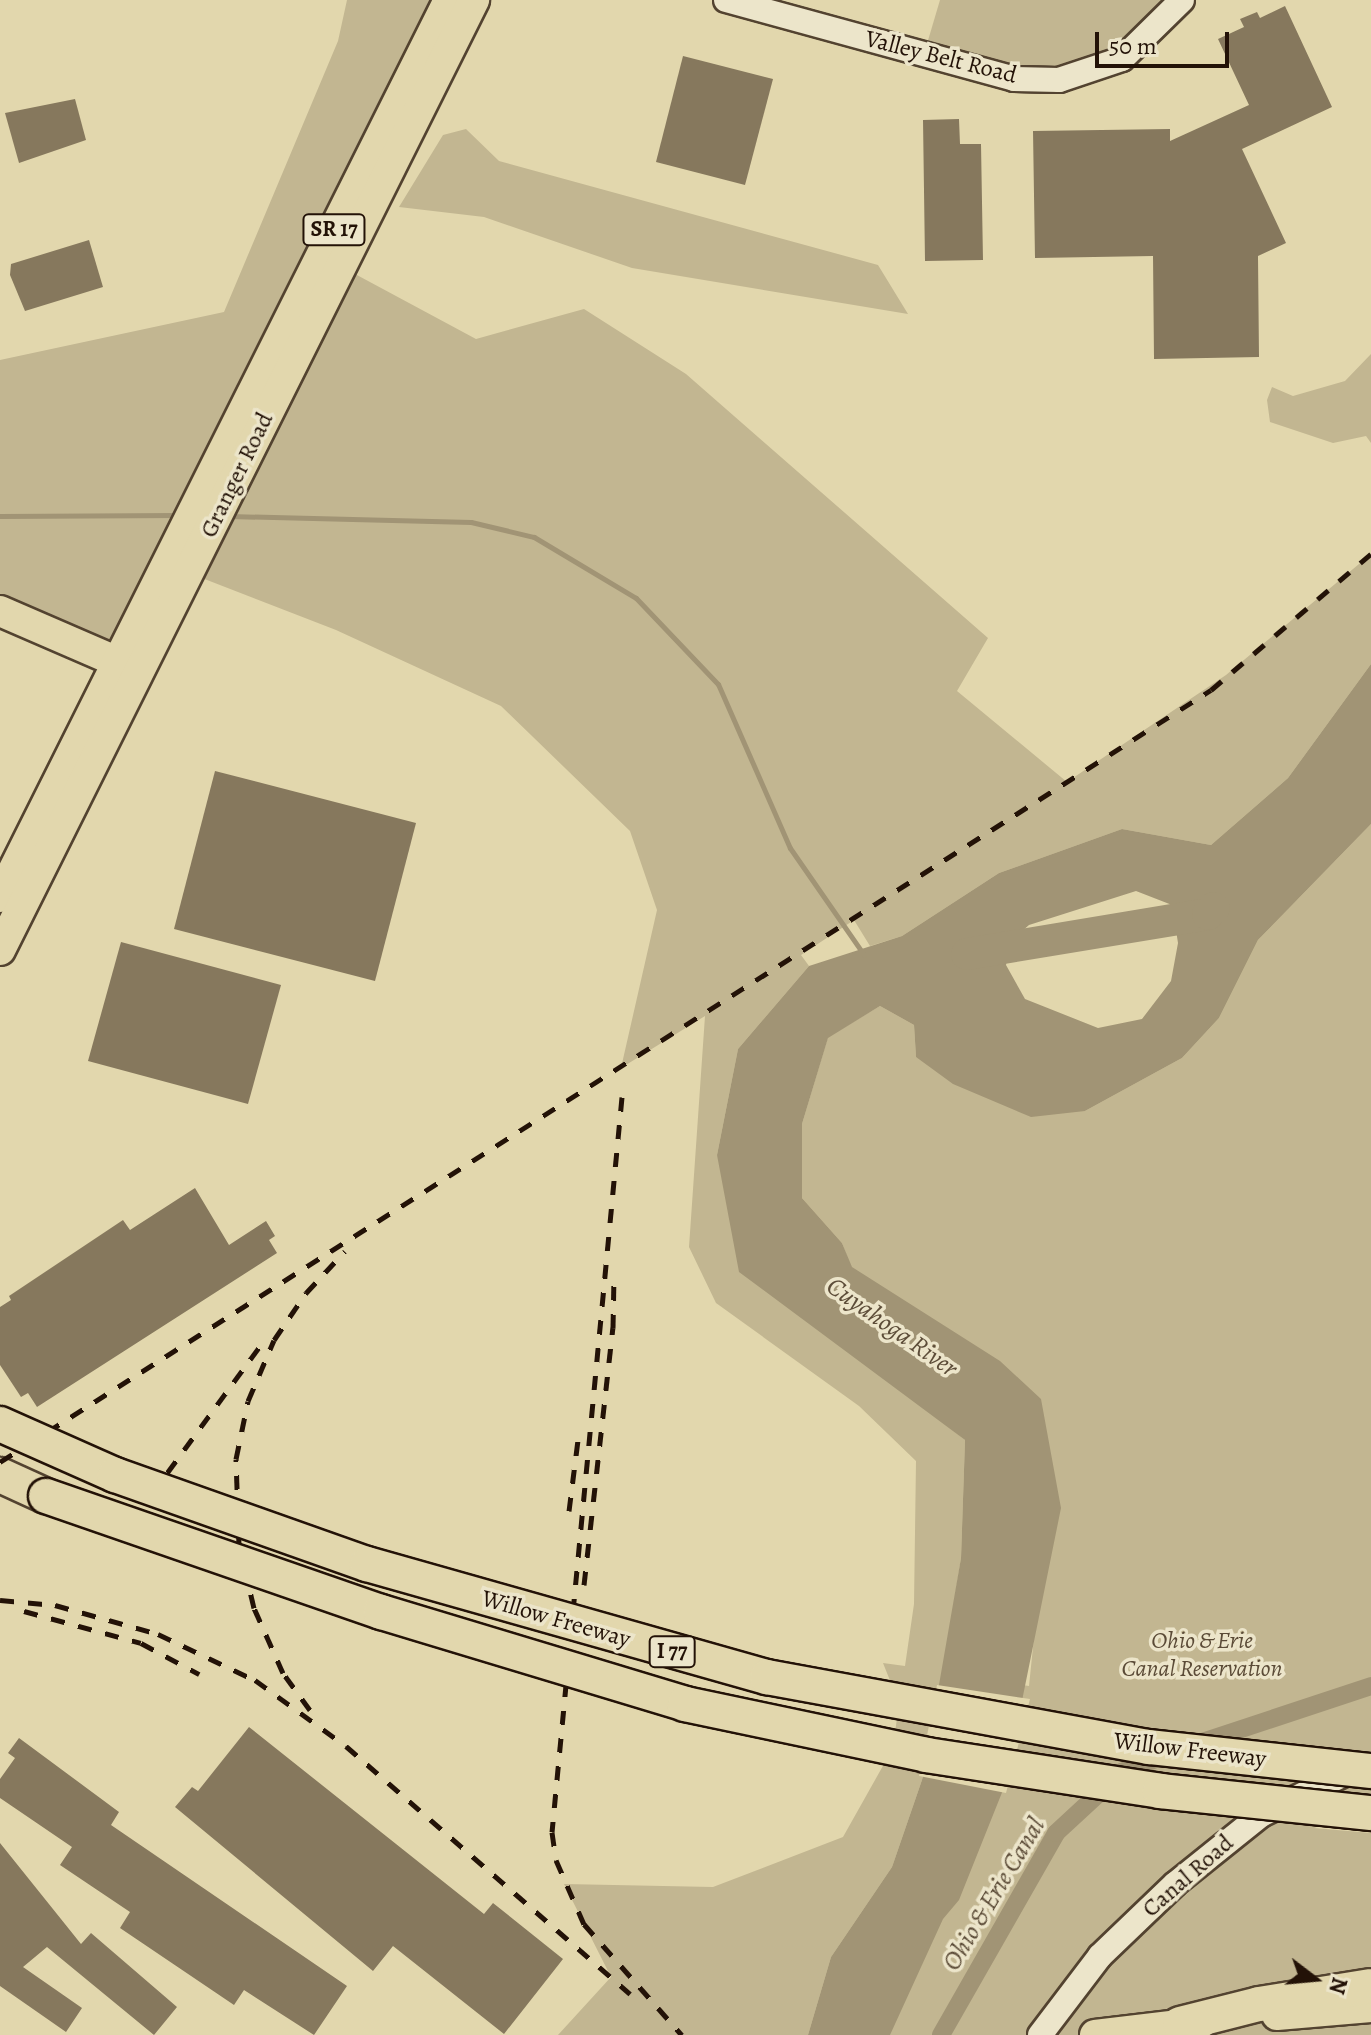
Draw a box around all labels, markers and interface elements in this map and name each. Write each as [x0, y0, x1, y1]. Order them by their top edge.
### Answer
scale bar [1099, 16, 1233, 66]
street label: Valley Belt Road [862, 24, 1020, 90]
text: 50 m [1109, 30, 1157, 62]
road number: SR 17 [302, 212, 366, 248]
street label: Granger Road [194, 408, 280, 542]
water label: Cuyahoga River [821, 1270, 963, 1384]
street label: Willow Freeway [478, 1584, 634, 1654]
park label: Ohio & Erie Canal Reservation [1121, 1627, 1283, 1683]
road number: I 77 [648, 1634, 696, 1670]
street label: Willow Freeway [1112, 1726, 1268, 1774]
water label: Ohio & Erie Canal [936, 1812, 1052, 1976]
street label: Canal Road [1137, 1829, 1239, 1923]
north arrow [1275, 1939, 1355, 2019]
text: N [1321, 1974, 1355, 1997]

